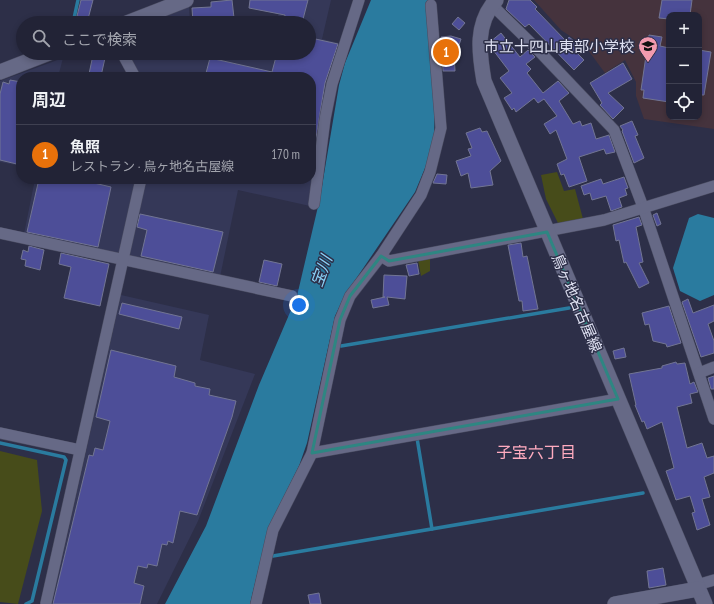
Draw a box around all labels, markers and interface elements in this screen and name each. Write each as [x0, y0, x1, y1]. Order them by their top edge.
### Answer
map controls [666, 12, 702, 120]
button: + [666, 12, 702, 48]
search box [16, 16, 316, 60]
icon: search [30, 27, 52, 49]
text: ここで検索 [62, 30, 137, 49]
school or university icon: 市立十四山東部小学校 [637, 35, 659, 63]
pin: 1 [433, 37, 459, 67]
place label: 市立十四山東部小学校 [484, 37, 634, 56]
button: − [666, 48, 702, 84]
button: locate [666, 84, 702, 120]
text: 周辺 [32, 89, 66, 111]
text: 魚照 [70, 137, 100, 156]
text: 1 [42, 146, 48, 163]
text: 170 m [271, 146, 300, 163]
text: レストラン · 鳥ヶ地名古屋線 [70, 158, 234, 175]
water label: 宝川 [306, 251, 337, 289]
street label: 鳥ヶ地名古屋線 [548, 251, 606, 355]
your location [289, 295, 309, 315]
district label: 子宝六丁目 [496, 442, 576, 462]

